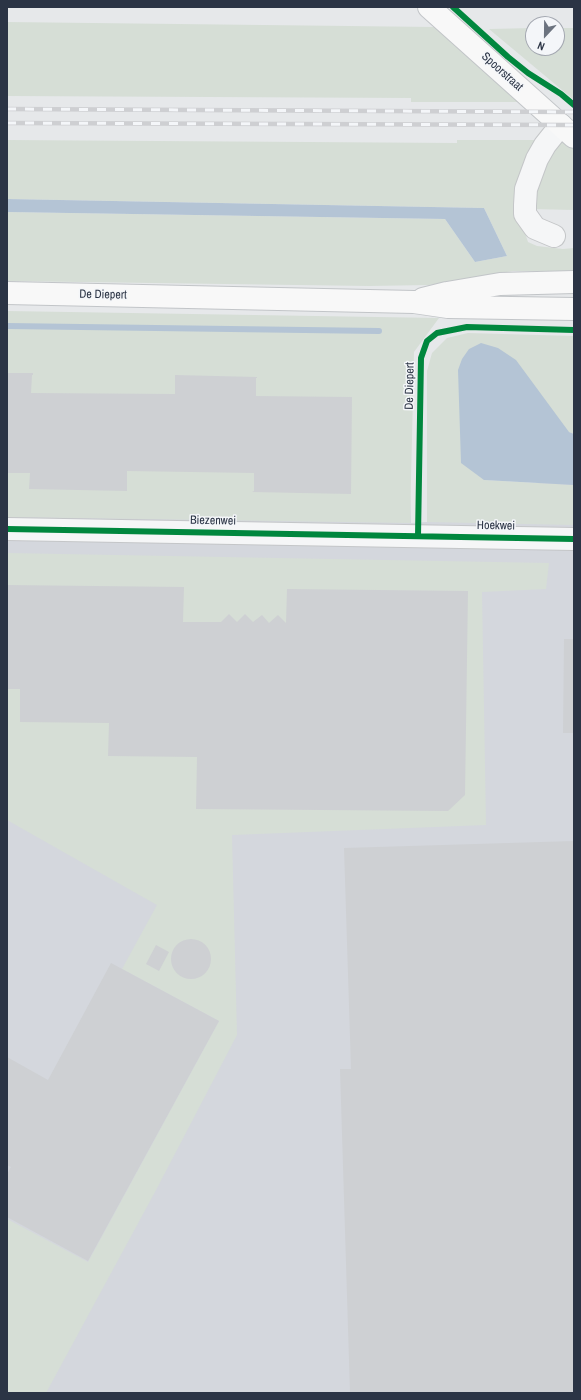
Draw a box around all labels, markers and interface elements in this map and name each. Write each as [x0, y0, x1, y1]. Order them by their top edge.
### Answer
north arrow [525, 16, 565, 56]
text: N [535, 38, 547, 54]
street label: Spoorstraat [478, 50, 526, 94]
street label: De Diepert [79, 287, 127, 303]
street label: De Diepert [402, 362, 418, 410]
street label: Biezenwei [190, 513, 236, 529]
street label: Hoekwei [477, 518, 515, 534]

